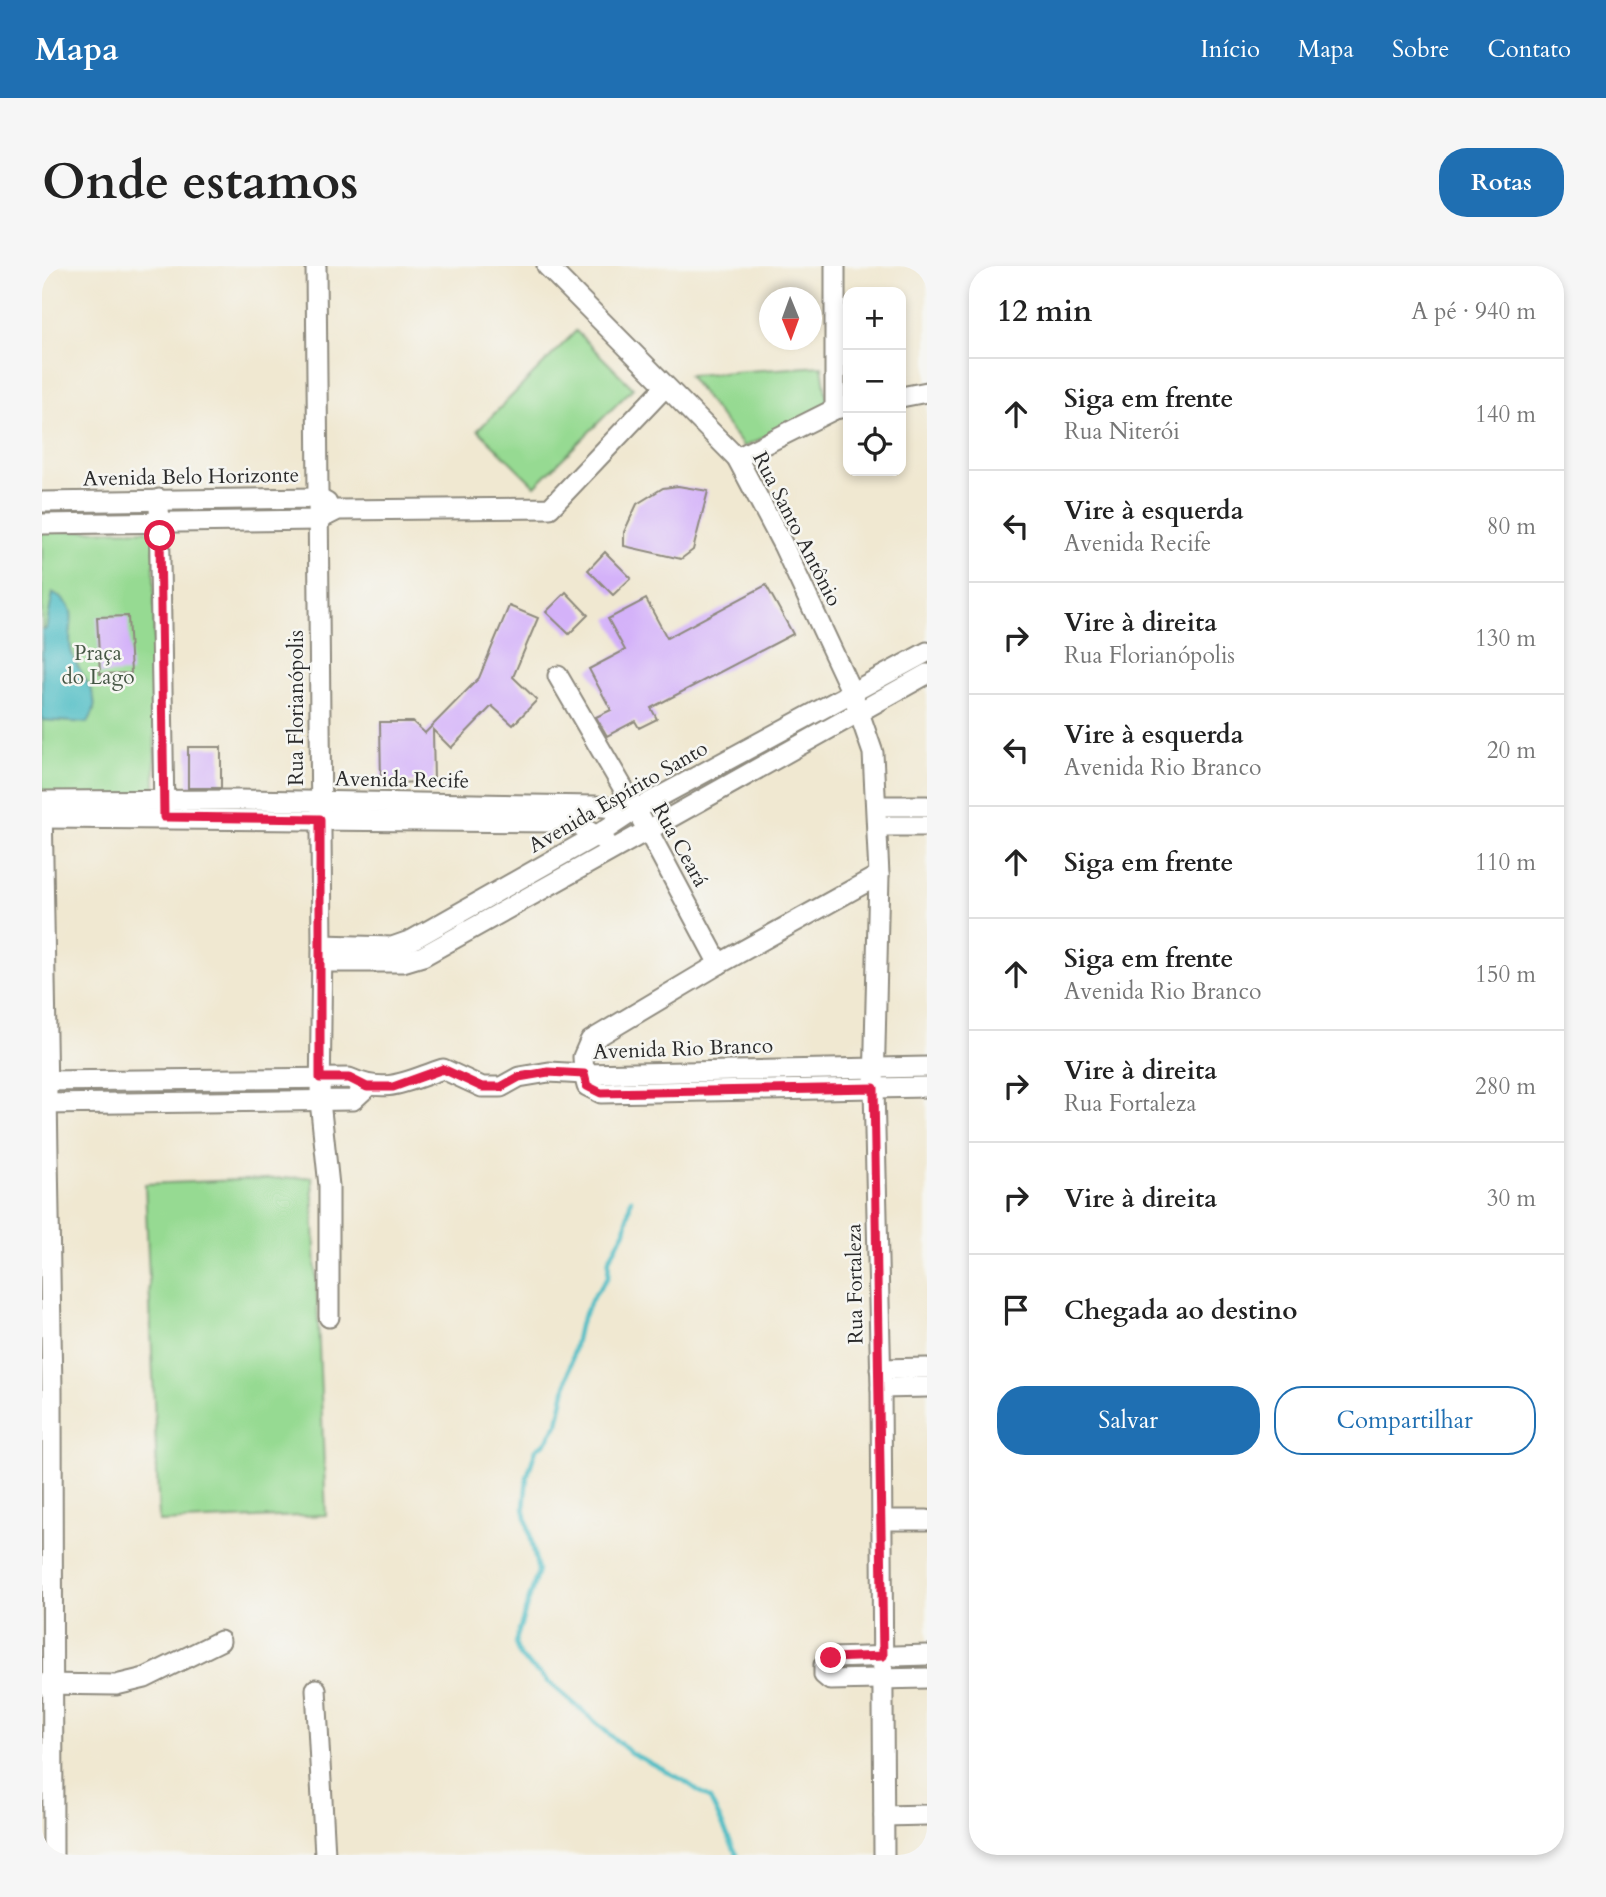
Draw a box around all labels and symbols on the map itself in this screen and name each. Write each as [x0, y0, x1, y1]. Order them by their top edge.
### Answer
north arrow [759, 287, 822, 350]
street label: Rua Santo Antônio [745, 447, 849, 611]
street label: Avenida Belo Horizonte [83, 461, 299, 493]
route start [144, 520, 175, 551]
street label: Rua Florianópolis [282, 630, 311, 786]
park label: Praça do Lago [61, 639, 135, 692]
street label: Avenida Espírito Santo [523, 734, 713, 860]
street label: Avenida Recife [335, 764, 469, 796]
street label: Rua Ceará [645, 798, 715, 892]
street label: Avenida Rio Branco [592, 1031, 774, 1067]
street label: Rua Fortaleza [839, 1223, 871, 1345]
route end [815, 1642, 846, 1673]

